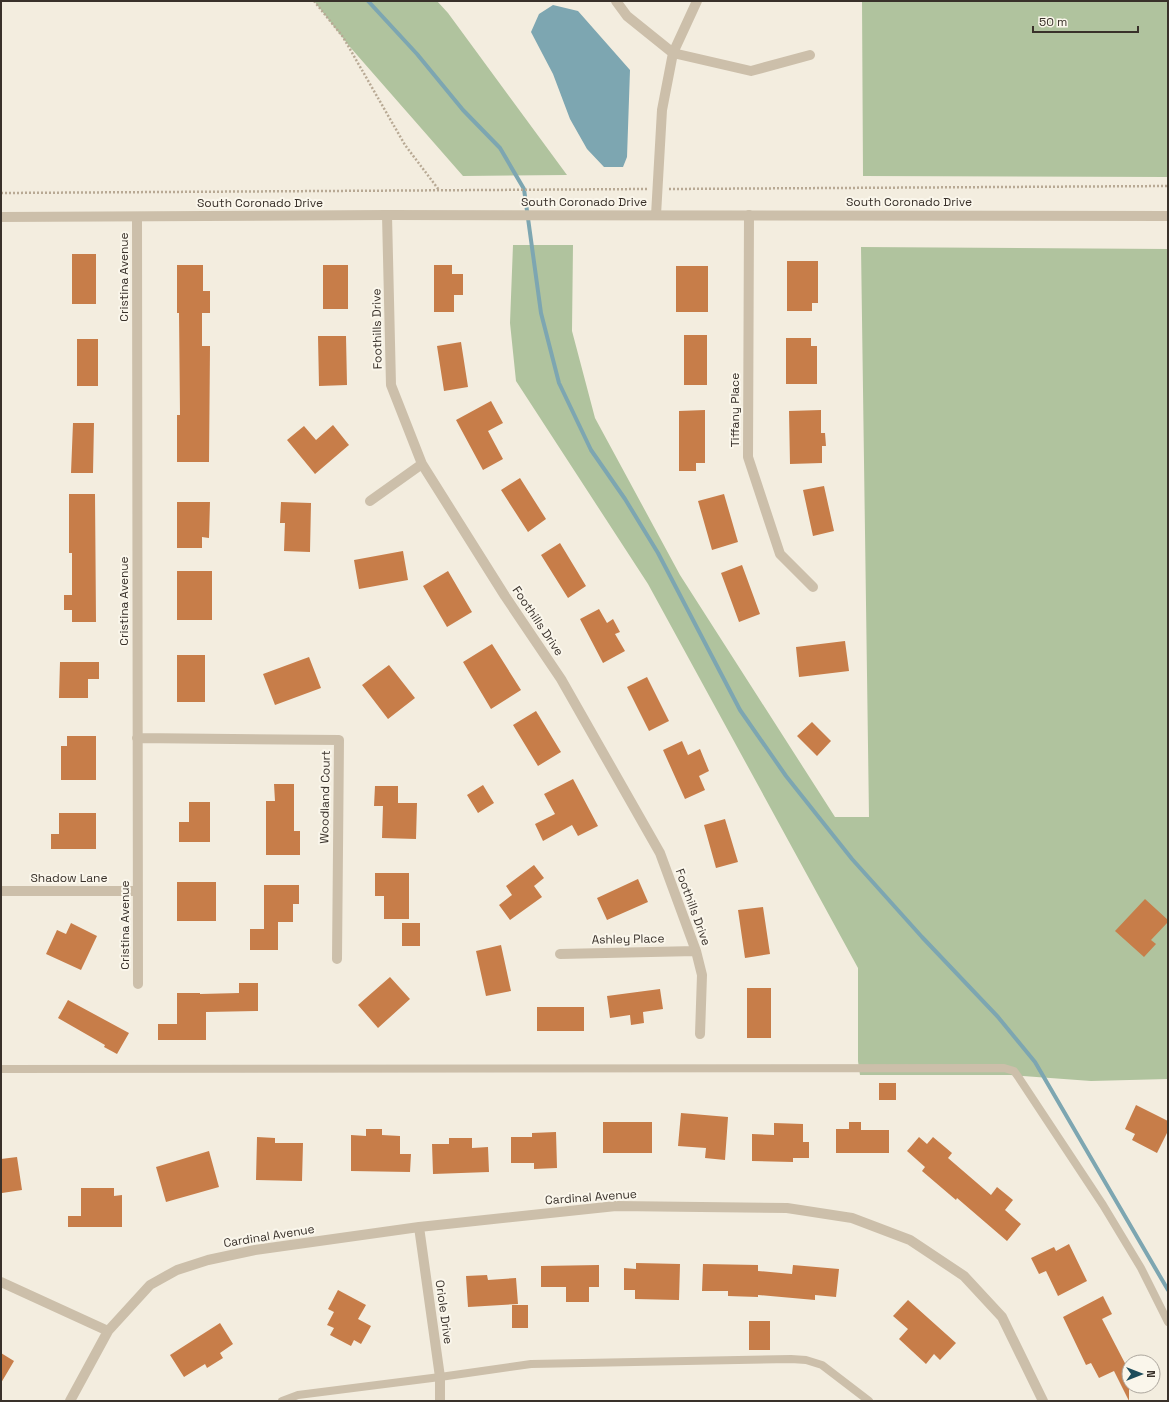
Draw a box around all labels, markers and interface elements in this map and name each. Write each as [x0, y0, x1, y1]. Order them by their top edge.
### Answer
scale bar [1033, 8, 1138, 34]
text: 50 m [1039, 14, 1067, 30]
street label: South Coronado Drive [521, 194, 647, 210]
street label: South Coronado Drive [846, 194, 972, 210]
street label: South Coronado Drive [197, 195, 323, 211]
street label: Cristina Avenue [116, 232, 132, 322]
street label: Foothills Drive [368, 288, 386, 370]
street label: Tiffany Place [727, 373, 743, 447]
street label: Cristina Avenue [116, 556, 132, 646]
street label: Foothills Drive [509, 583, 567, 659]
street label: Woodland Court [316, 750, 334, 844]
street label: Foothills Drive [672, 866, 714, 948]
street label: Shadow Lane [30, 870, 108, 886]
street label: Cristina Avenue [117, 880, 133, 970]
street label: Ashley Place [591, 930, 665, 948]
street label: Cardinal Avenue [545, 1186, 637, 1208]
street label: Cardinal Avenue [222, 1221, 316, 1251]
street label: Oriole Drive [432, 1279, 456, 1345]
north arrow [1121, 1354, 1161, 1394]
text: N [1144, 1370, 1158, 1378]

